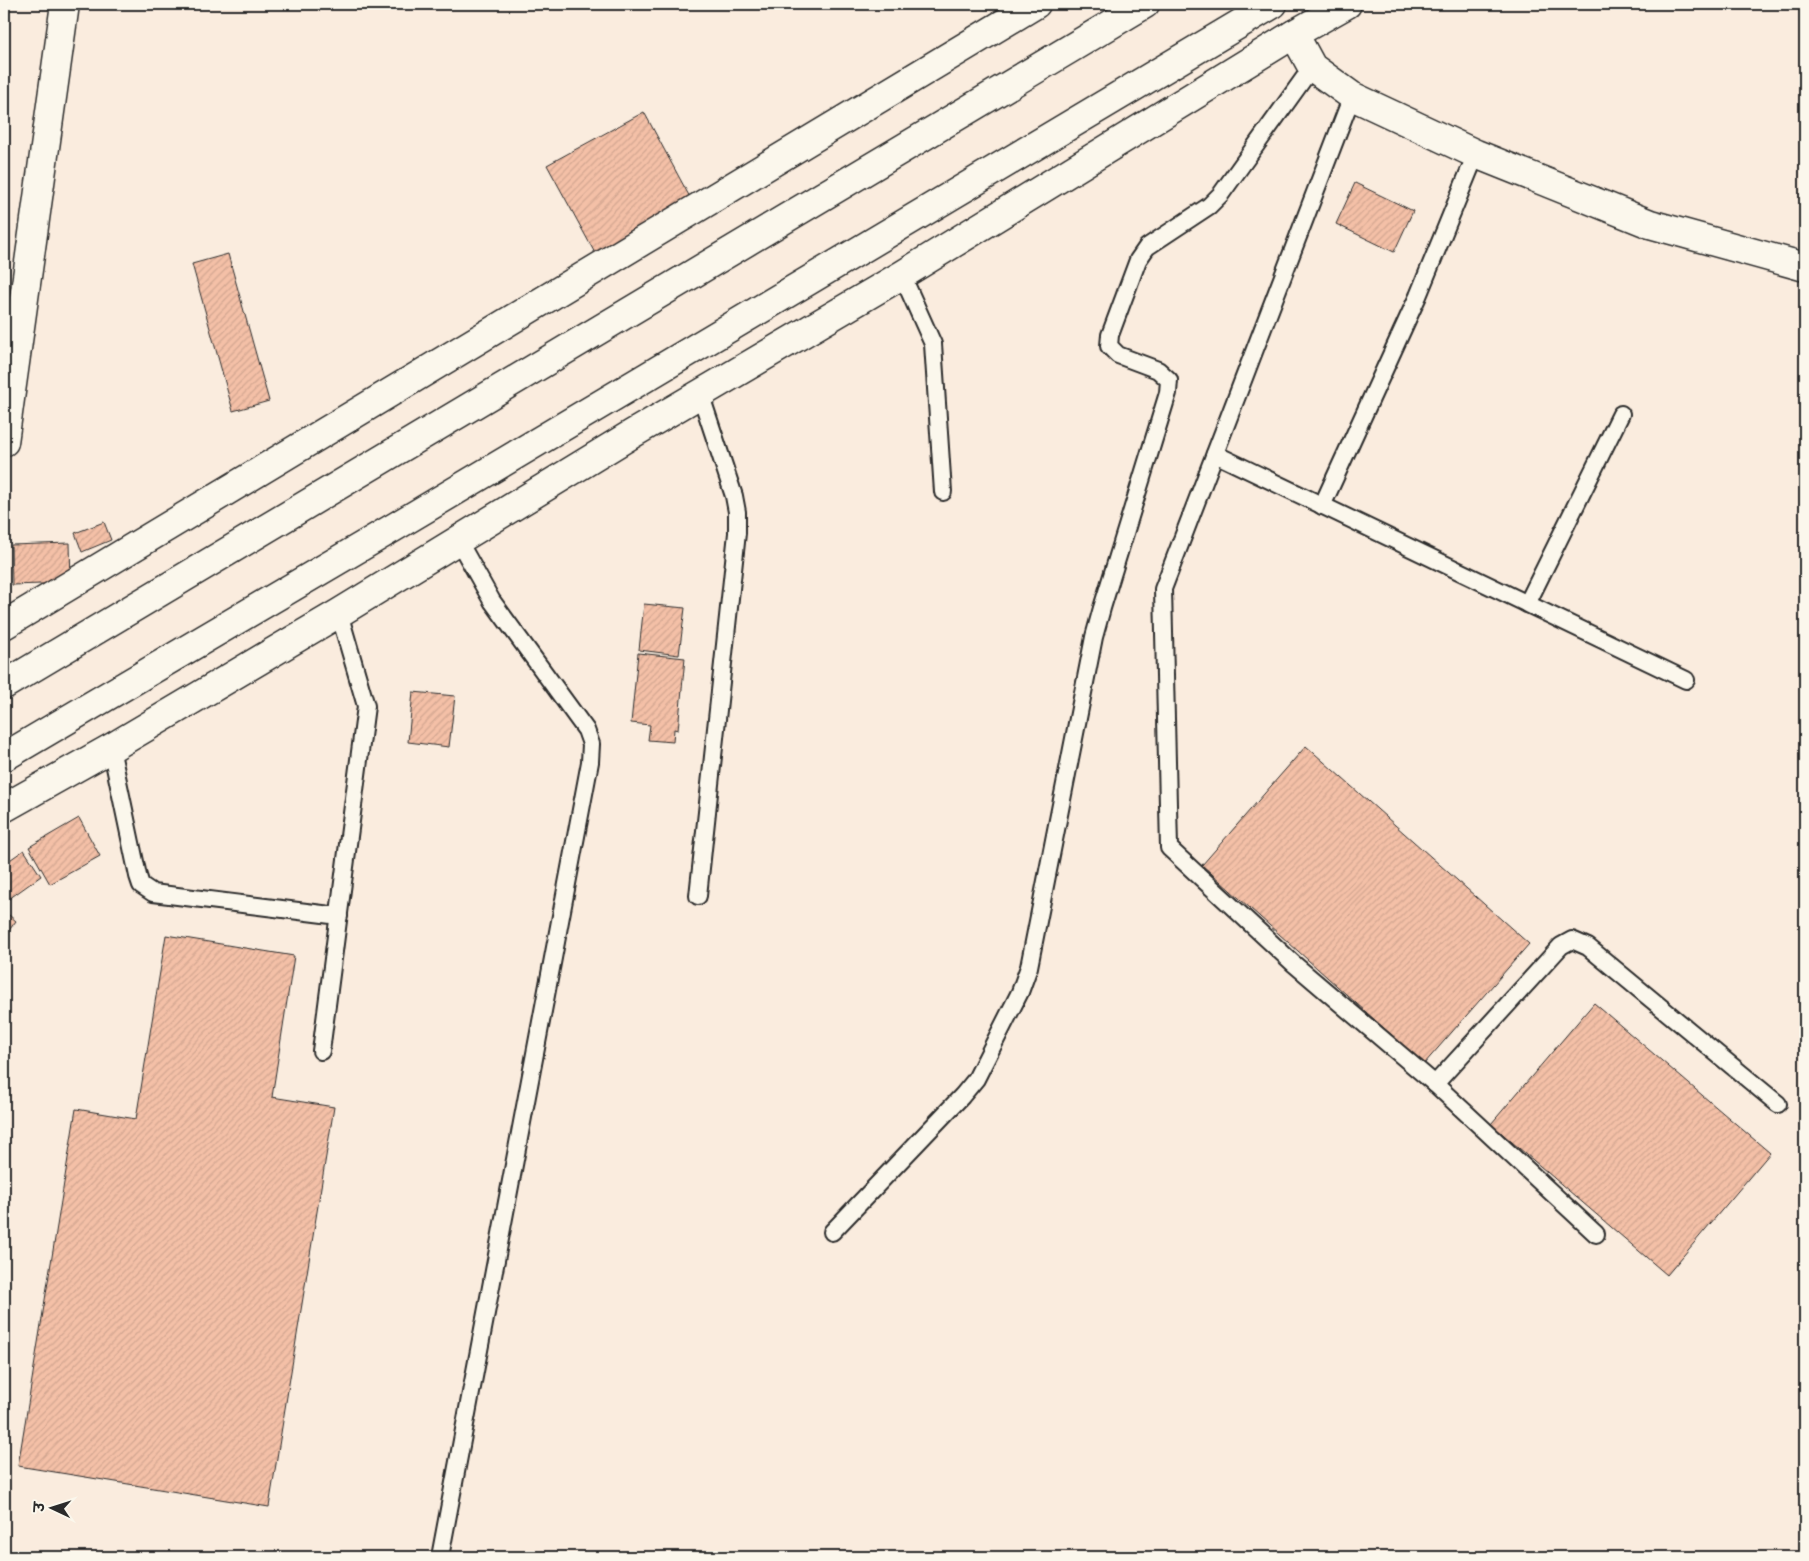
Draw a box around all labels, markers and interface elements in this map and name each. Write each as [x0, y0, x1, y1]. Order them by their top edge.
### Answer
north arrow [28, 1484, 78, 1534]
text: उ [30, 1500, 51, 1515]

